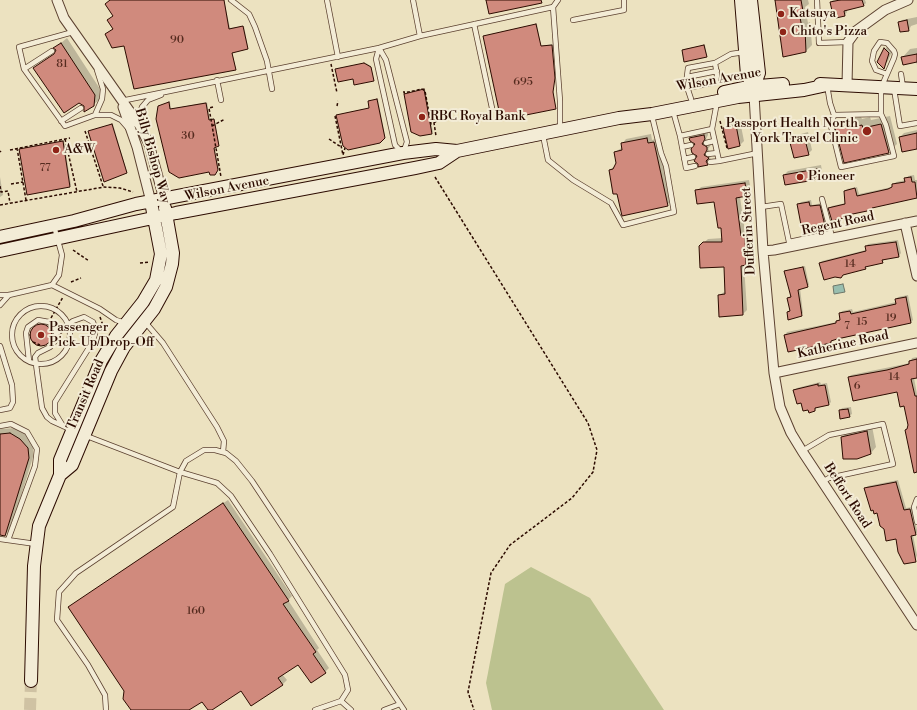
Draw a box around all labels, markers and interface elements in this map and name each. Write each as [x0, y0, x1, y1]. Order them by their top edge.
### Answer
place label: Katsuya [789, 6, 836, 22]
marker: Katsuya [776, 9, 786, 19]
place label: Chito's Pizza [791, 24, 867, 40]
marker: Chito's Pizza [778, 27, 788, 37]
house number: 90 [170, 33, 184, 47]
house number: 81 [56, 57, 68, 71]
street label: Wilson Avenue [675, 65, 763, 95]
house number: 695 [513, 75, 533, 89]
street label: Billy Bishop Way [131, 107, 173, 205]
place label: RBC Royal Bank [430, 109, 525, 125]
marker: RBC Royal Bank [417, 112, 427, 122]
place label: Passport Health North York Travel Clinic [726, 116, 858, 147]
marker: Passport Health North York Travel Clinic [861, 125, 873, 137]
house number: 30 [181, 129, 195, 143]
place label: A&W [64, 142, 95, 158]
marker: A&W [51, 145, 61, 155]
house number: 77 [39, 161, 51, 175]
place label: Pioneer [808, 169, 855, 185]
marker: Pioneer [795, 172, 805, 182]
street label: Wilson Avenue [183, 173, 271, 205]
street label: Dufferin Street [739, 187, 759, 275]
street label: Regent Road [800, 209, 876, 239]
house number: 14 [845, 257, 855, 271]
house number: 19 [885, 311, 897, 325]
house number: 15 [857, 315, 867, 329]
house number: 7 [844, 319, 850, 333]
place label: Passenger Pick-Up/Drop-Off [49, 320, 154, 351]
street label: Katherine Road [796, 328, 890, 362]
marker: Passenger Pick-Up/Drop-Off [36, 330, 46, 340]
street label: Transit Road [64, 357, 108, 433]
house number: 14 [889, 370, 899, 384]
house number: 6 [854, 379, 860, 393]
street label: Beffort Road [820, 460, 874, 532]
house number: 160 [187, 604, 205, 618]

